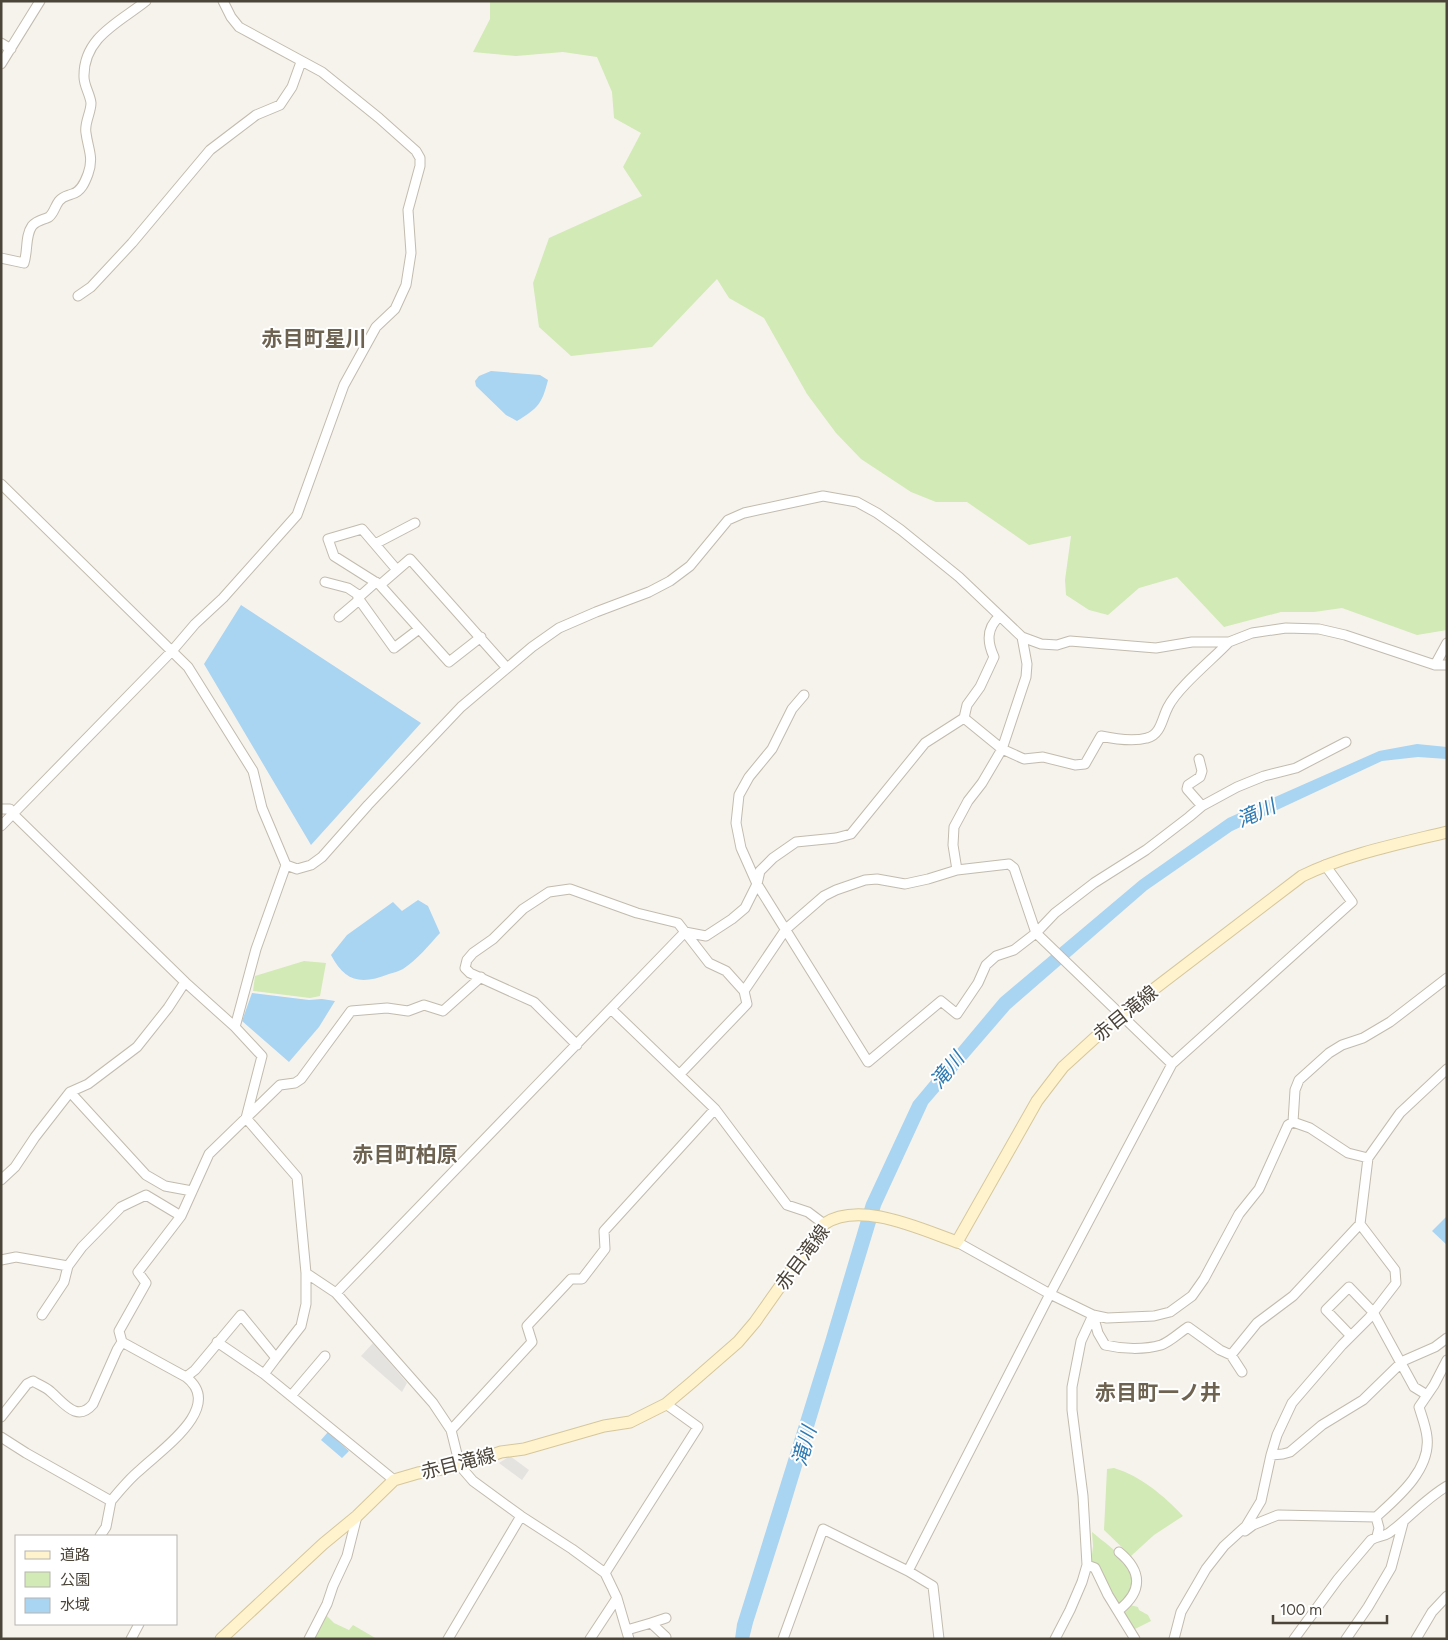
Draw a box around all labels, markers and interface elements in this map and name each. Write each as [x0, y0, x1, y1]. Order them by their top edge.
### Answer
district label: 赤目町星川 [262, 326, 367, 351]
water label: 滝川 [1233, 793, 1281, 832]
street label: 赤目滝線 [1089, 981, 1162, 1046]
water label: 滝川 [925, 1045, 970, 1093]
district label: 赤目町柏原 [353, 1142, 458, 1167]
street label: 赤目滝線 [770, 1220, 834, 1295]
district label: 赤目町一ノ井 [1095, 1380, 1221, 1405]
water label: 滝川 [787, 1422, 822, 1469]
street label: 赤目滝線 [418, 1443, 498, 1484]
legend [15, 1535, 178, 1625]
text: 道路 [60, 1546, 90, 1564]
text: 公園 [60, 1571, 90, 1589]
scale bar [1273, 1592, 1387, 1624]
text: 水域 [60, 1596, 90, 1614]
text: 100 m [1280, 1601, 1322, 1619]

